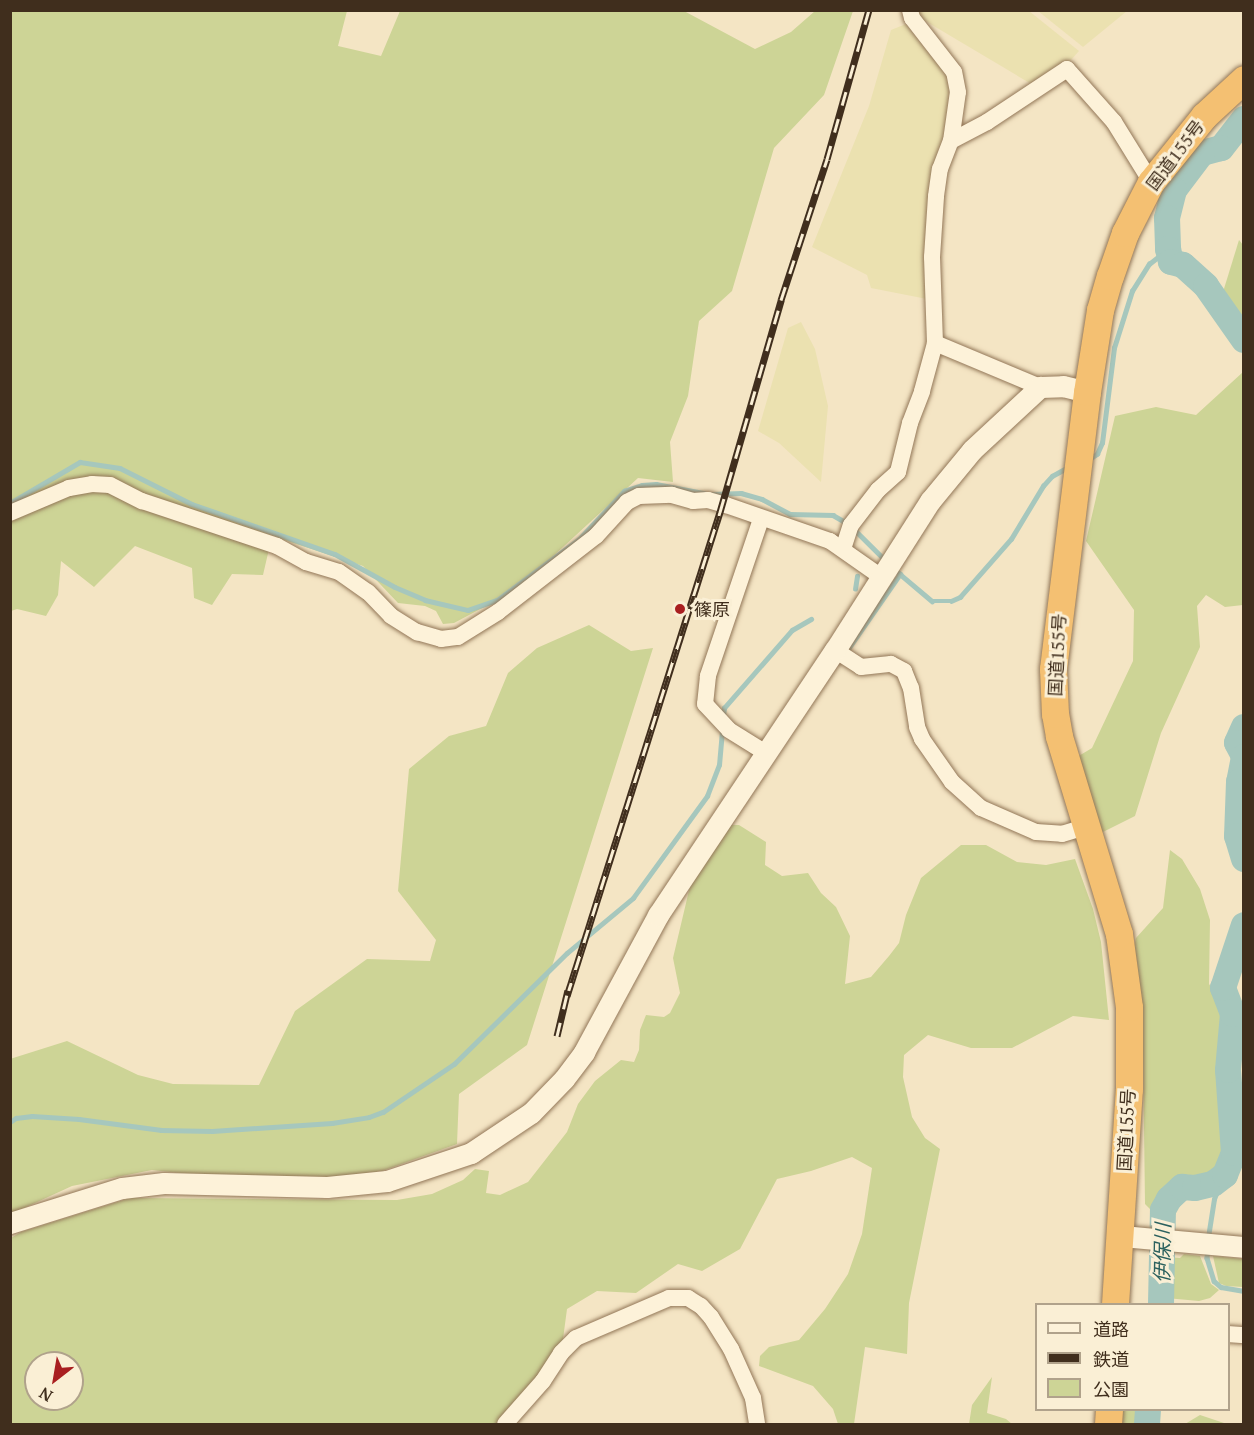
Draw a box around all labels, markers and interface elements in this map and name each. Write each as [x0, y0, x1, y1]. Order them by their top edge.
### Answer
street label: 国道155号 [1141, 115, 1209, 195]
place label: 篠原 [694, 598, 730, 620]
marker: 篠原 [671, 600, 689, 618]
street label: 国道155号 [1044, 613, 1070, 697]
street label: 国道155号 [1113, 1088, 1139, 1172]
water label: 伊保川 [1149, 1223, 1175, 1283]
legend [1035, 1303, 1230, 1411]
text: 道路 [1093, 1317, 1129, 1341]
text: 鉄道 [1093, 1347, 1129, 1371]
north arrow [24, 1351, 84, 1411]
text: 公園 [1093, 1377, 1129, 1401]
text: N [35, 1382, 57, 1407]

